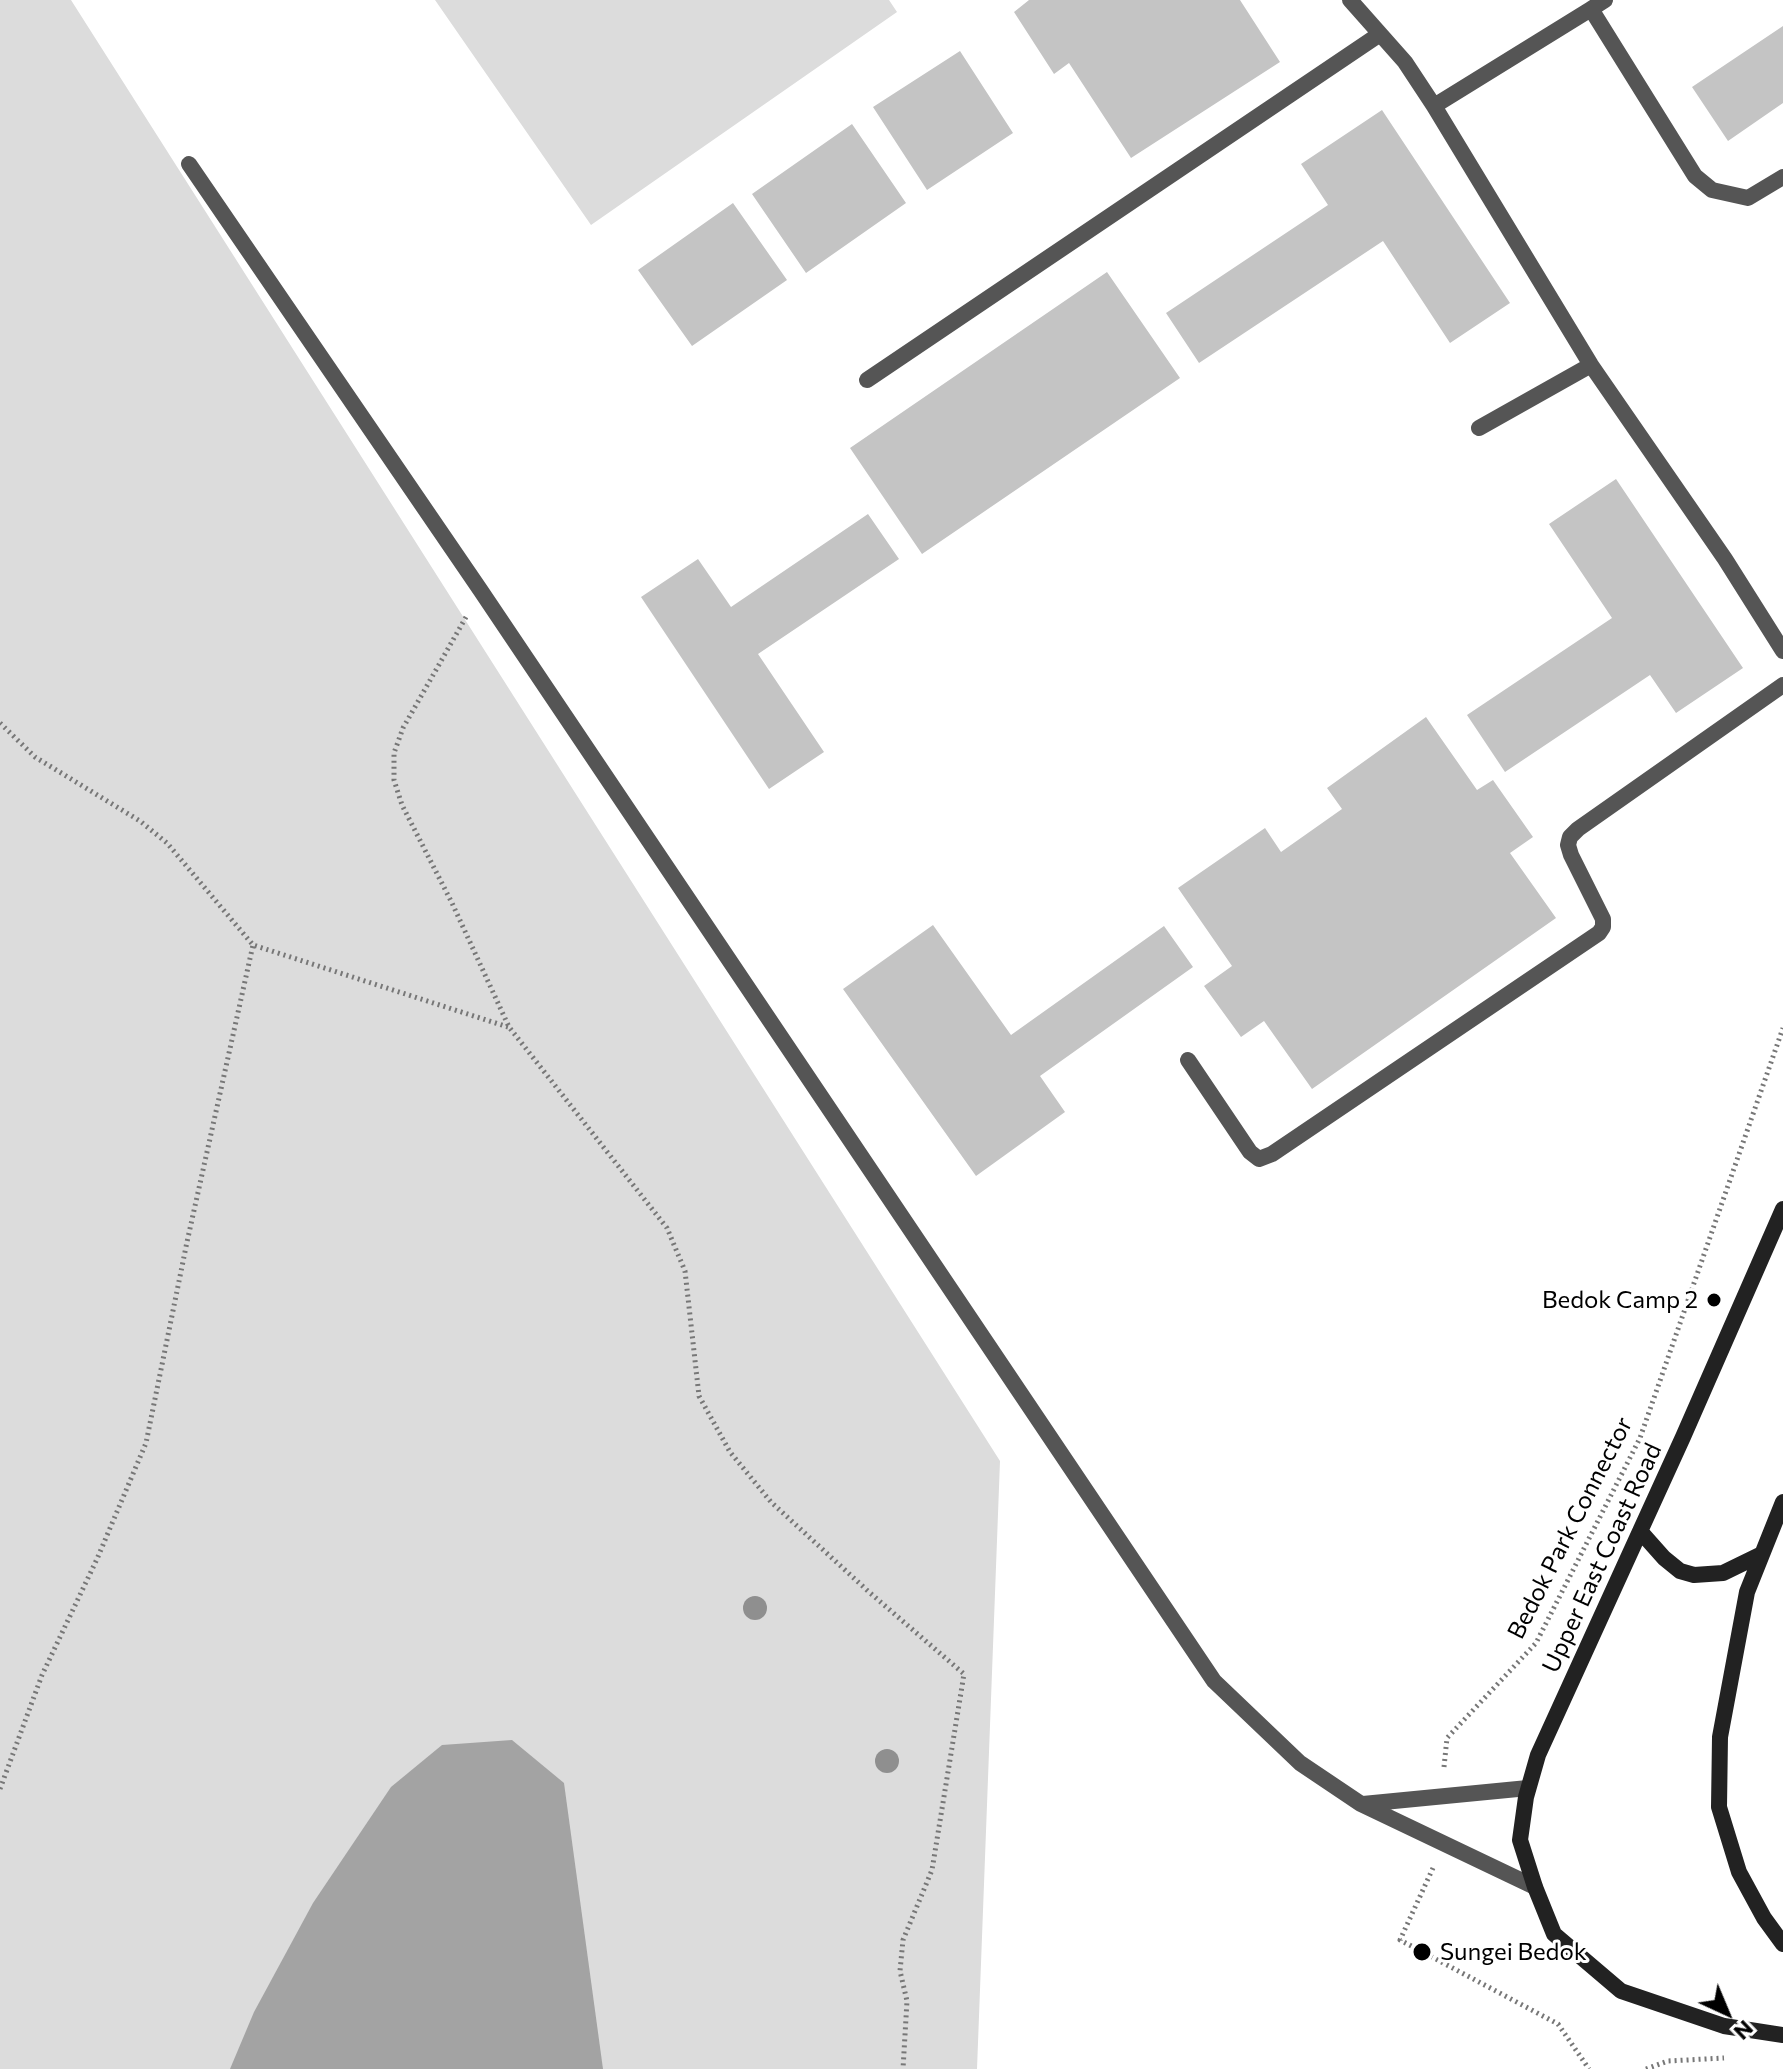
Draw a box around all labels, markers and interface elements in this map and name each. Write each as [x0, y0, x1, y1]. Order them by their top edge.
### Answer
place label: Bedok Camp 2 [1542, 1286, 1698, 1314]
marker: Bedok Camp 2 [1705, 1291, 1723, 1309]
street label: Bedok Park Connector [1502, 1412, 1638, 1644]
street label: Upper East Coast Road [1536, 1439, 1668, 1677]
place label: Sungei Bedok [1440, 1938, 1587, 1966]
marker: Sungei Bedok [1411, 1941, 1433, 1963]
north arrow [1687, 1973, 1767, 2053]
text: N [1729, 2015, 1759, 2046]

